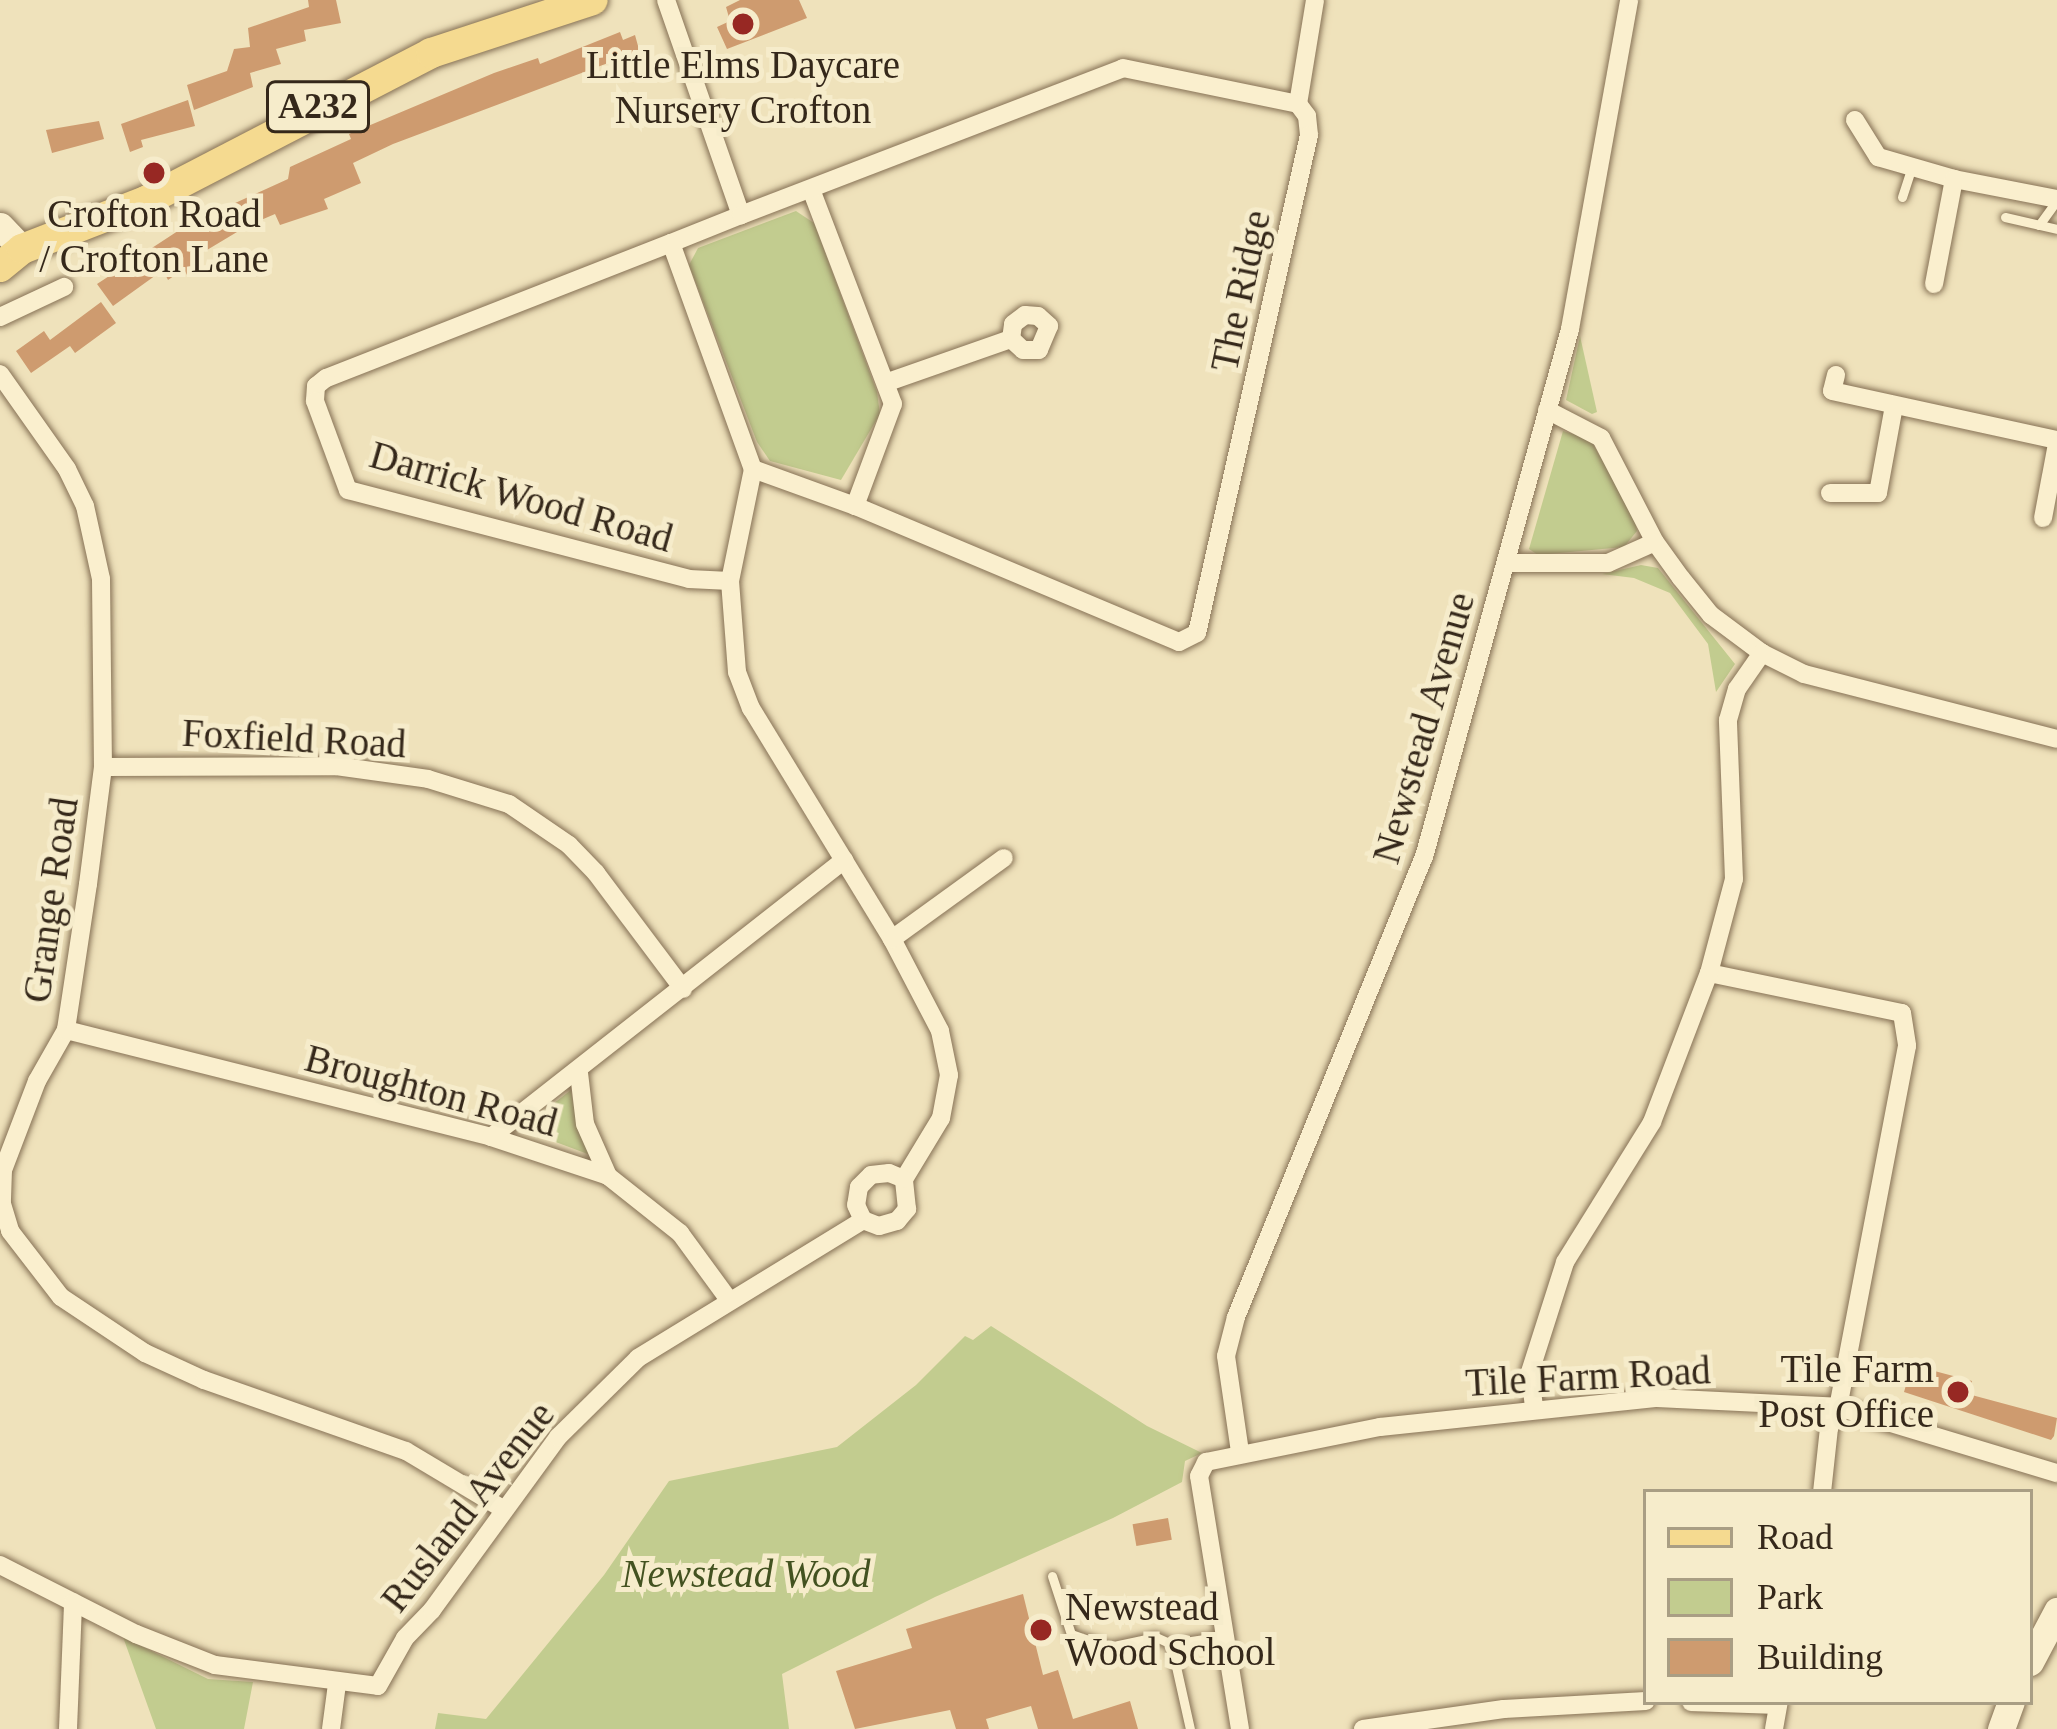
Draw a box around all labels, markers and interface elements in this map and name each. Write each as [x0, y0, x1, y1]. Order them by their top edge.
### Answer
marker: Little Elms Daycare Nursery Crofton [730, 11, 756, 37]
place label: Little Elms Daycare Nursery Crofton [586, 43, 900, 134]
road number: A232 [264, 77, 372, 137]
marker: Crofton Road / Crofton Lane [141, 160, 167, 186]
place label: Crofton Road / Crofton Lane [39, 192, 269, 283]
street label: The Ridge [1201, 206, 1281, 376]
street label: Darrick Wood Road [364, 431, 678, 563]
street label: Newstead Avenue [1363, 586, 1485, 870]
street label: Foxfield Road [181, 710, 407, 768]
street label: Grange Road [13, 794, 89, 1006]
street label: Broughton Road [300, 1035, 562, 1147]
street label: Tile Farm Road [1464, 1347, 1712, 1407]
place label: Tile Farm Post Office [1758, 1347, 1934, 1438]
marker: Tile Farm Post Office [1945, 1379, 1971, 1405]
street label: Rusland Avenue [371, 1392, 565, 1622]
legend [1643, 1489, 2033, 1705]
text: Road [1757, 1517, 1833, 1557]
park label: Newstead Wood [622, 1551, 870, 1597]
text: Park [1757, 1577, 1823, 1617]
place label: Newstead Wood School [1065, 1585, 1275, 1676]
marker: Newstead Wood School [1028, 1617, 1054, 1643]
text: Building [1757, 1637, 1883, 1677]

